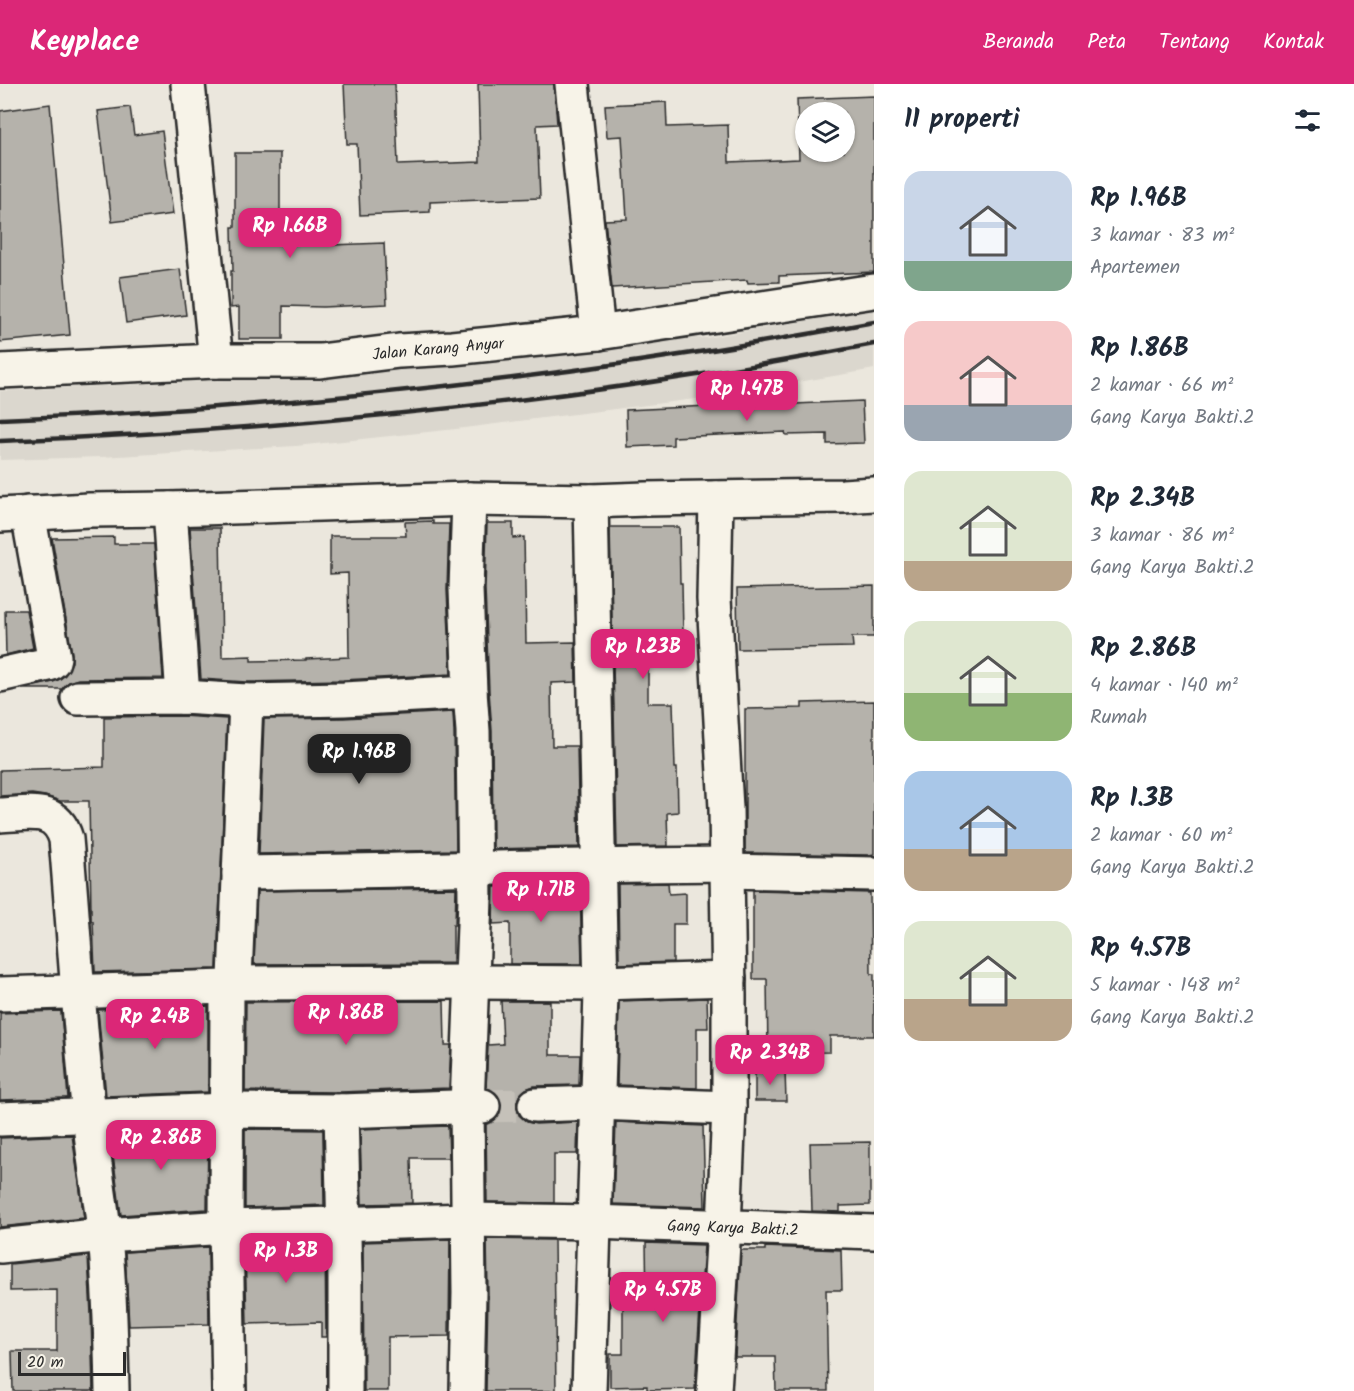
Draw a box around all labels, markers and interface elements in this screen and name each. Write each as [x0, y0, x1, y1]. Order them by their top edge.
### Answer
text: Keyplace [30, 20, 139, 65]
text: Beranda [983, 26, 1054, 59]
text: Peta [1087, 26, 1126, 59]
text: Tentang [1159, 26, 1230, 59]
text: Kontak [1263, 26, 1324, 59]
text: 11 properti [904, 99, 1020, 141]
map controls [795, 102, 855, 162]
button: layers [795, 102, 855, 162]
icon: filters [1291, 104, 1324, 137]
text: Rp 1.96B [1090, 178, 1187, 220]
icon: home [952, 195, 1024, 267]
pin: Rp 1.66B [228, 208, 352, 259]
text: Rp 1.66B [252, 211, 328, 243]
text: 3 kamar · 83 m² [1090, 220, 1234, 252]
text: Apartemen [1090, 252, 1180, 284]
text: Rp 1.86B [1090, 328, 1189, 370]
street label: Jalan Karang Anyar [371, 331, 507, 368]
icon: home [952, 345, 1024, 417]
text: 2 kamar · 66 m² [1090, 370, 1233, 402]
pin: Rp 1.47B [685, 371, 809, 422]
text: Rp 1.47B [710, 374, 784, 406]
text: Gang Karya Bakti.2 [1090, 402, 1255, 434]
text: Rp 2.34B [1090, 478, 1196, 520]
icon: home [952, 495, 1024, 567]
text: 3 kamar · 86 m² [1090, 520, 1234, 552]
text: Gang Karya Bakti.2 [1090, 552, 1255, 584]
text: Rp 2.86B [1090, 628, 1197, 670]
pin: Rp 1.23B [581, 629, 705, 680]
text: Rp 1.23B [605, 632, 681, 664]
icon: home [952, 645, 1024, 717]
text: 4 kamar · 140 m² [1090, 670, 1238, 702]
text: Rumah [1090, 702, 1147, 734]
pin: Rp 1.96B [297, 734, 421, 785]
text: Rp 1.96B [322, 737, 396, 769]
text: Rp 1.3B [1090, 778, 1174, 820]
icon: home [952, 795, 1024, 867]
text: 2 kamar · 60 m² [1090, 820, 1232, 852]
text: Gang Karya Bakti.2 [1090, 852, 1255, 884]
pin: Rp 1.71B [479, 872, 603, 923]
text: Rp 1.71B [506, 875, 576, 907]
text: Rp 4.57B [1090, 928, 1192, 970]
icon: home [952, 945, 1024, 1017]
text: 5 kamar · 148 m² [1090, 970, 1240, 1002]
pin: Rp 1.86B [284, 995, 408, 1046]
text: Rp 1.86B [308, 998, 384, 1030]
pin: Rp 2.4B [100, 999, 210, 1050]
text: Rp 2.4B [120, 1002, 190, 1034]
text: Gang Karya Bakti.2 [1090, 1002, 1255, 1034]
pin: Rp 2.34B [708, 1035, 832, 1086]
text: Rp 2.34B [729, 1038, 811, 1070]
pin: Rp 2.86B [99, 1120, 223, 1171]
text: Rp 2.86B [120, 1123, 202, 1155]
street label: Gang Karya Bakti.2 [667, 1214, 799, 1243]
pin: Rp 1.3B [231, 1233, 341, 1284]
text: Rp 1.3B [254, 1236, 318, 1268]
pin: Rp 4.57B [601, 1272, 725, 1323]
text: Rp 4.57B [624, 1275, 702, 1307]
scale bar [18, 1349, 126, 1376]
text: 20 m [27, 1350, 63, 1375]

